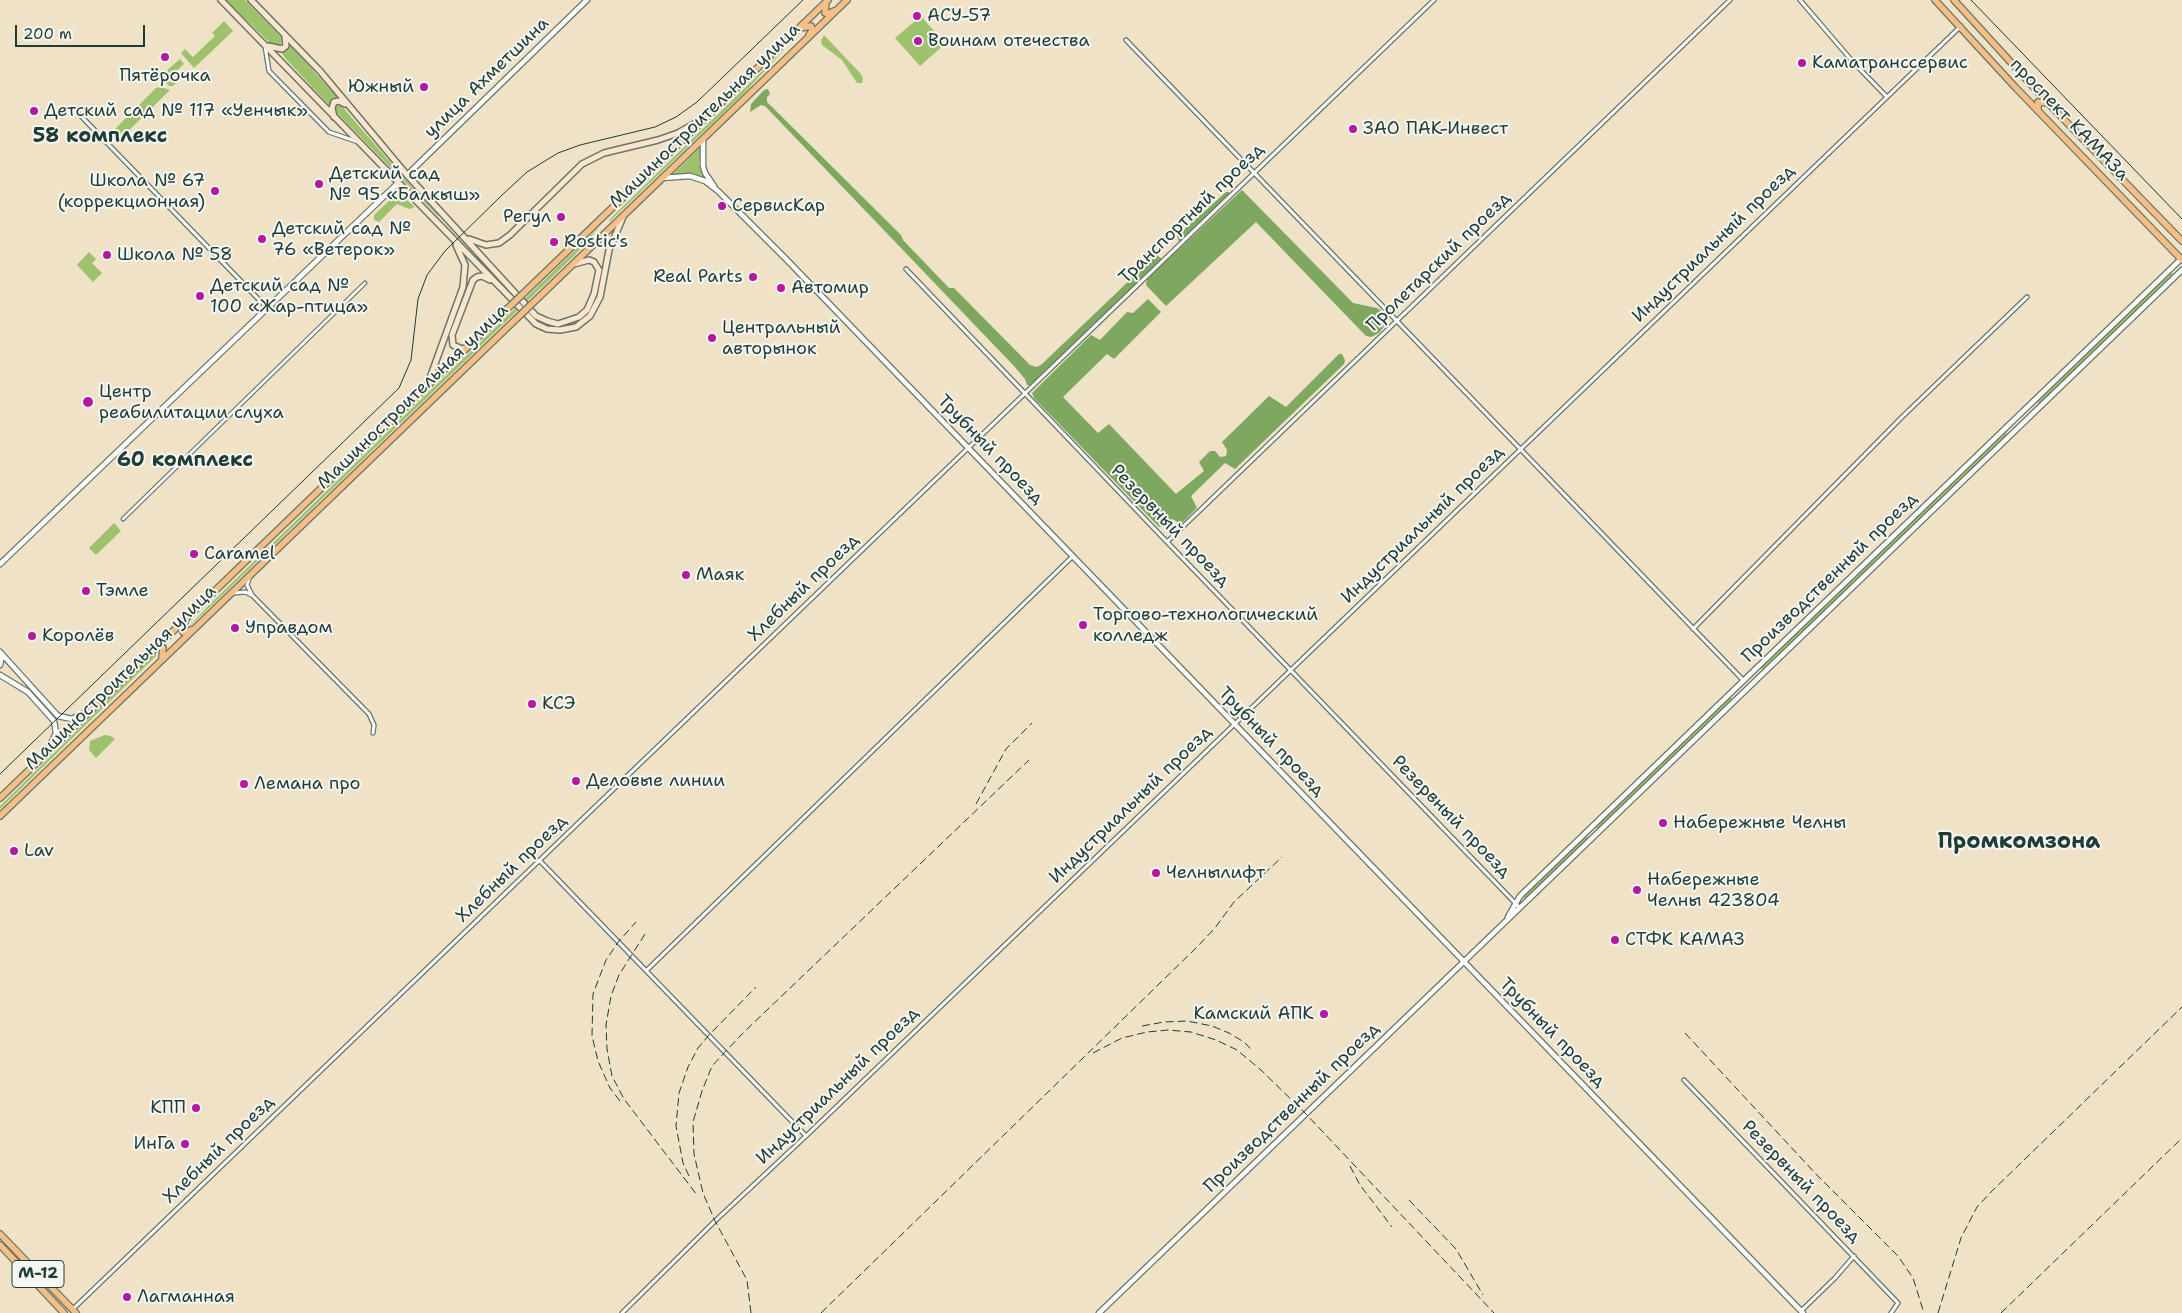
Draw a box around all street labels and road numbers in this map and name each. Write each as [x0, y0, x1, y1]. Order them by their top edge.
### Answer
street label: улица Ахметшина [420, 13, 554, 143]
street label: Машиностроительная улица [605, 19, 805, 213]
street label: проспект КАМАЗа [2005, 54, 2133, 186]
street label: Транспортный проезд [1115, 139, 1269, 289]
street label: Индустриальный проезд [1628, 161, 1800, 327]
street label: Пролетарский проезд [1363, 188, 1515, 336]
street label: Машиностроительная улица [313, 300, 513, 494]
street label: Трубный проезд [932, 391, 1048, 509]
street label: Индустриальный проезд [1337, 442, 1509, 608]
street label: Резервный проезд [1106, 460, 1234, 592]
street label: Производственный проезд [1738, 488, 1922, 668]
street label: Хлебный проезд [744, 530, 864, 646]
street label: Машиностроительная улица [21, 581, 221, 775]
street label: Трубный проезд [1213, 683, 1329, 801]
street label: Индустриальный проезд [1045, 722, 1217, 888]
street label: Резервный проезд [1387, 751, 1515, 883]
street label: Хлебный проезд [452, 811, 572, 927]
street label: Трубный проезд [1494, 974, 1610, 1092]
street label: Индустриальный проезд [752, 1003, 924, 1169]
street label: Производственный проезд [1200, 1018, 1384, 1198]
street label: Хлебный проезд [159, 1092, 279, 1208]
street label: Резервный проезд [1737, 1116, 1865, 1248]
road number: М-12 [12, 1260, 64, 1288]

